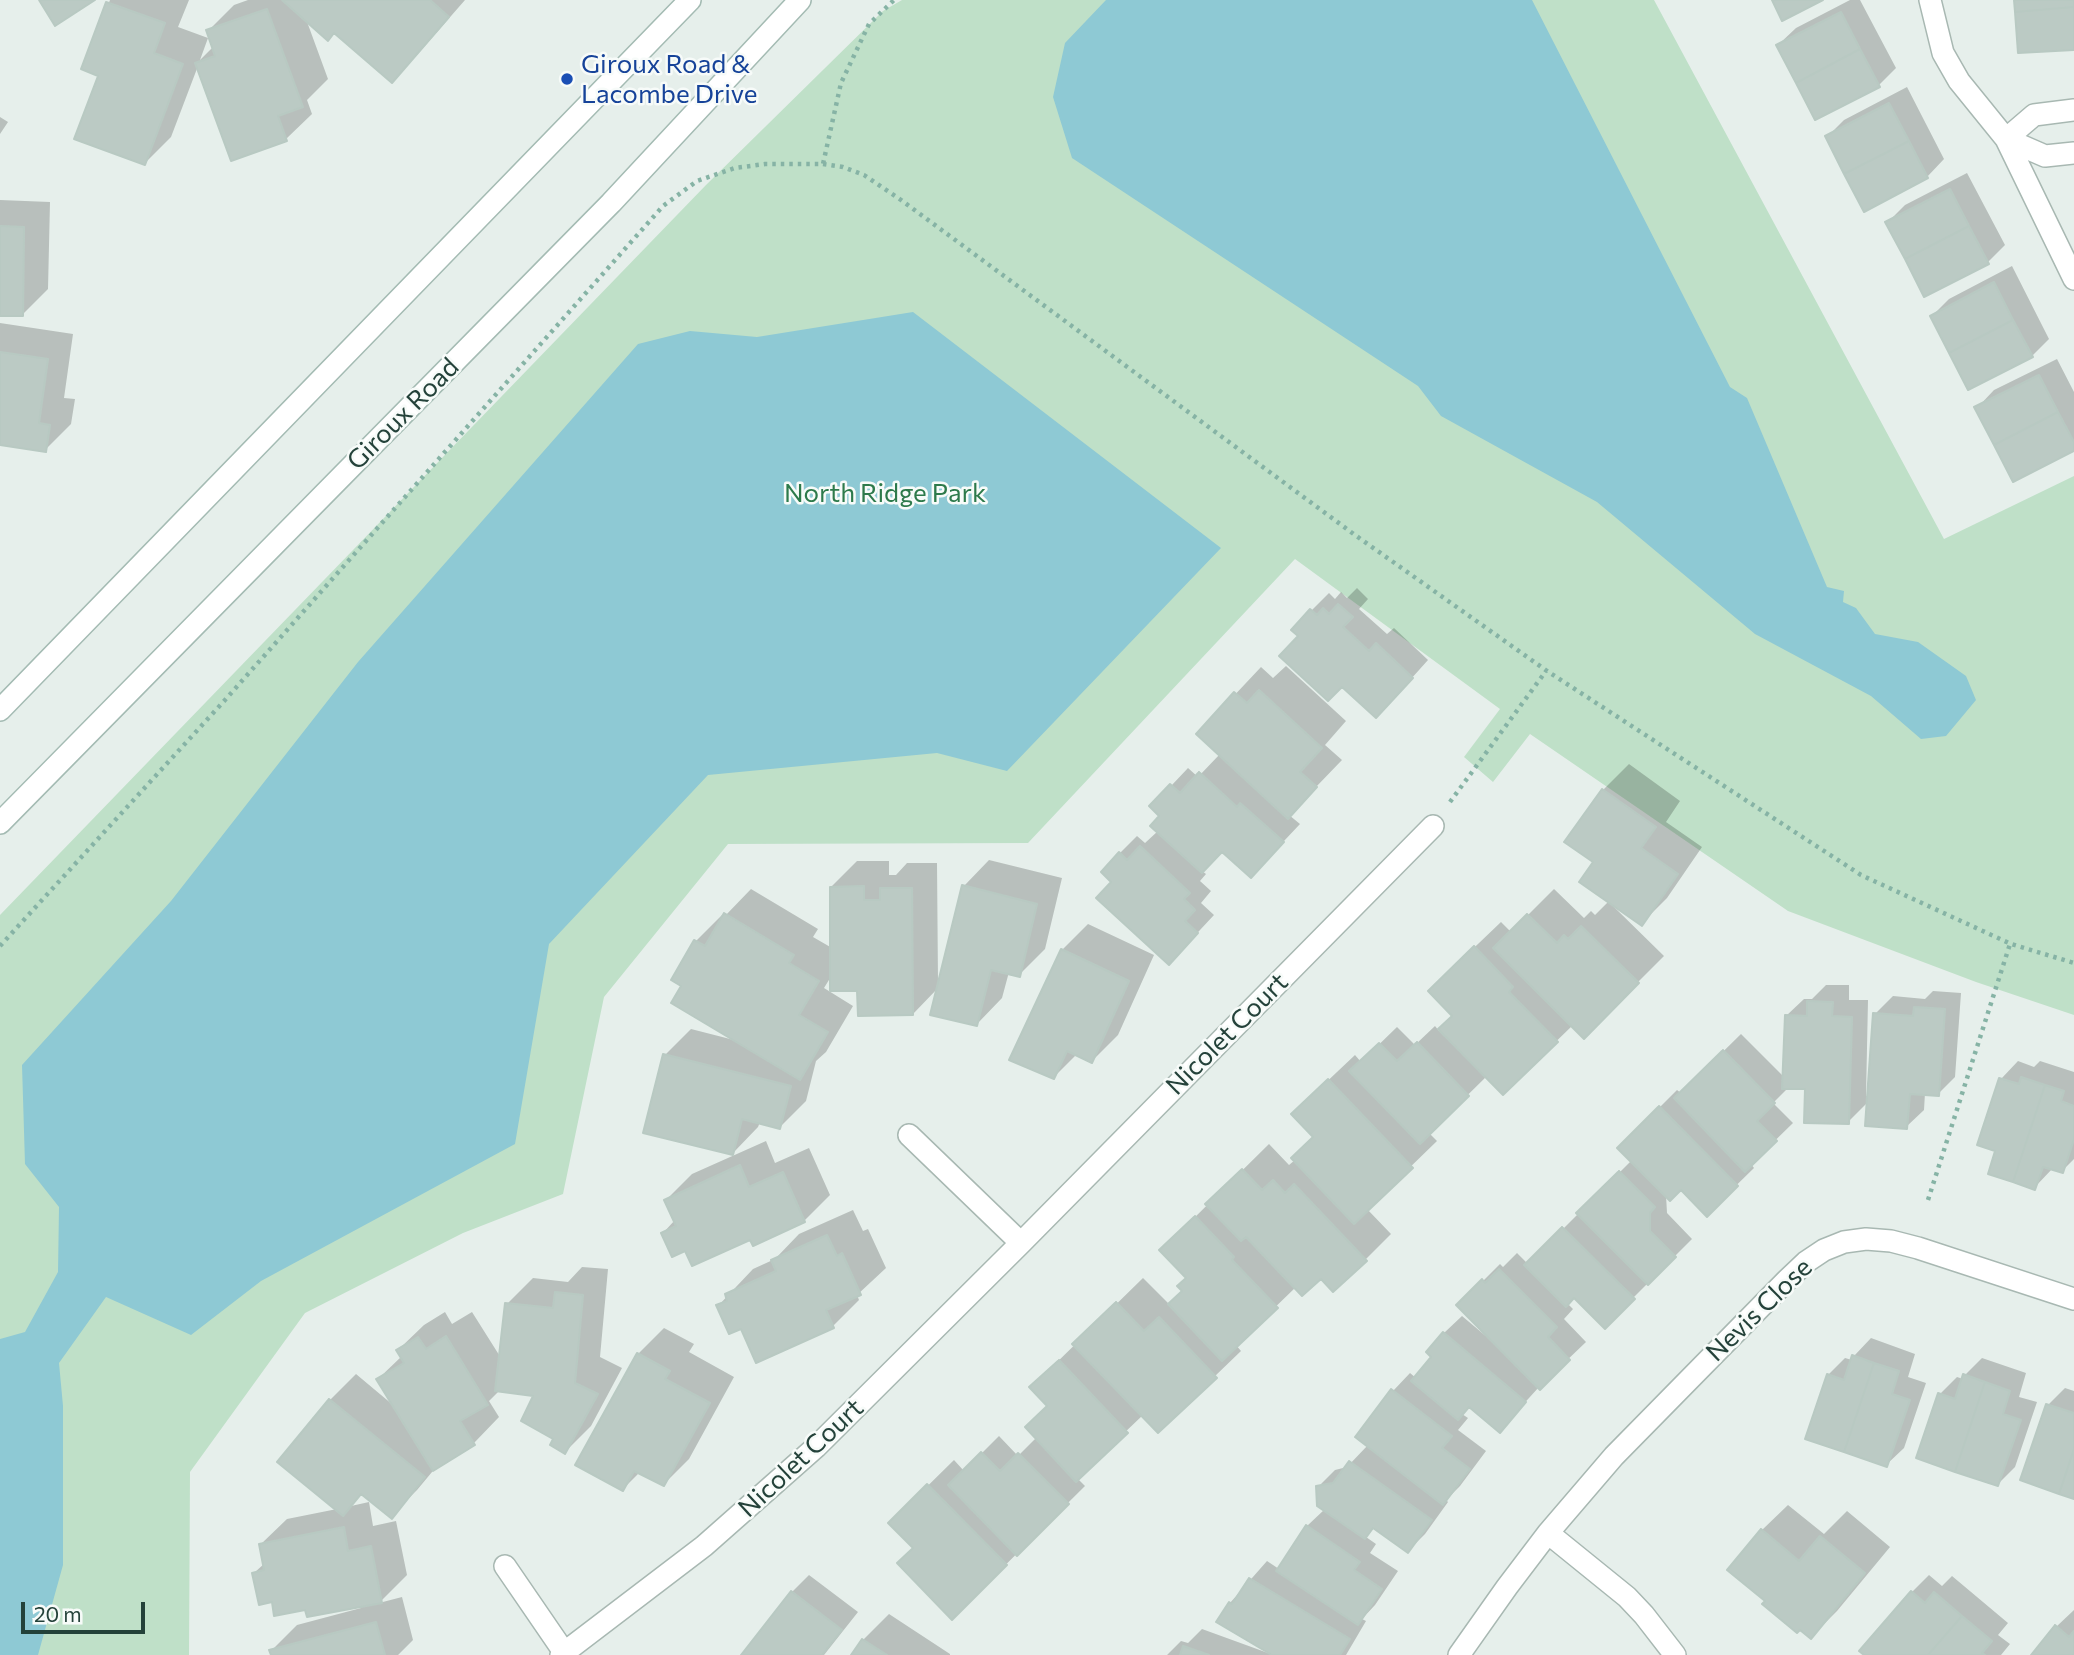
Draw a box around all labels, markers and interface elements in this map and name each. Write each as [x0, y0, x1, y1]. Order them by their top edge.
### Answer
place label: Giroux Road & Lacombe Drive [581, 48, 757, 110]
marker: Giroux Road & Lacombe Drive [559, 71, 575, 87]
street label: Giroux Road [341, 352, 465, 476]
park label: North Ridge Park [784, 477, 986, 509]
street label: Nicolet Court [1160, 967, 1294, 1101]
street label: Nevis Close [1700, 1252, 1818, 1368]
street label: Nicolet Court [732, 1392, 870, 1524]
scale bar [24, 1588, 149, 1632]
text: 20 m [34, 1601, 82, 1626]

